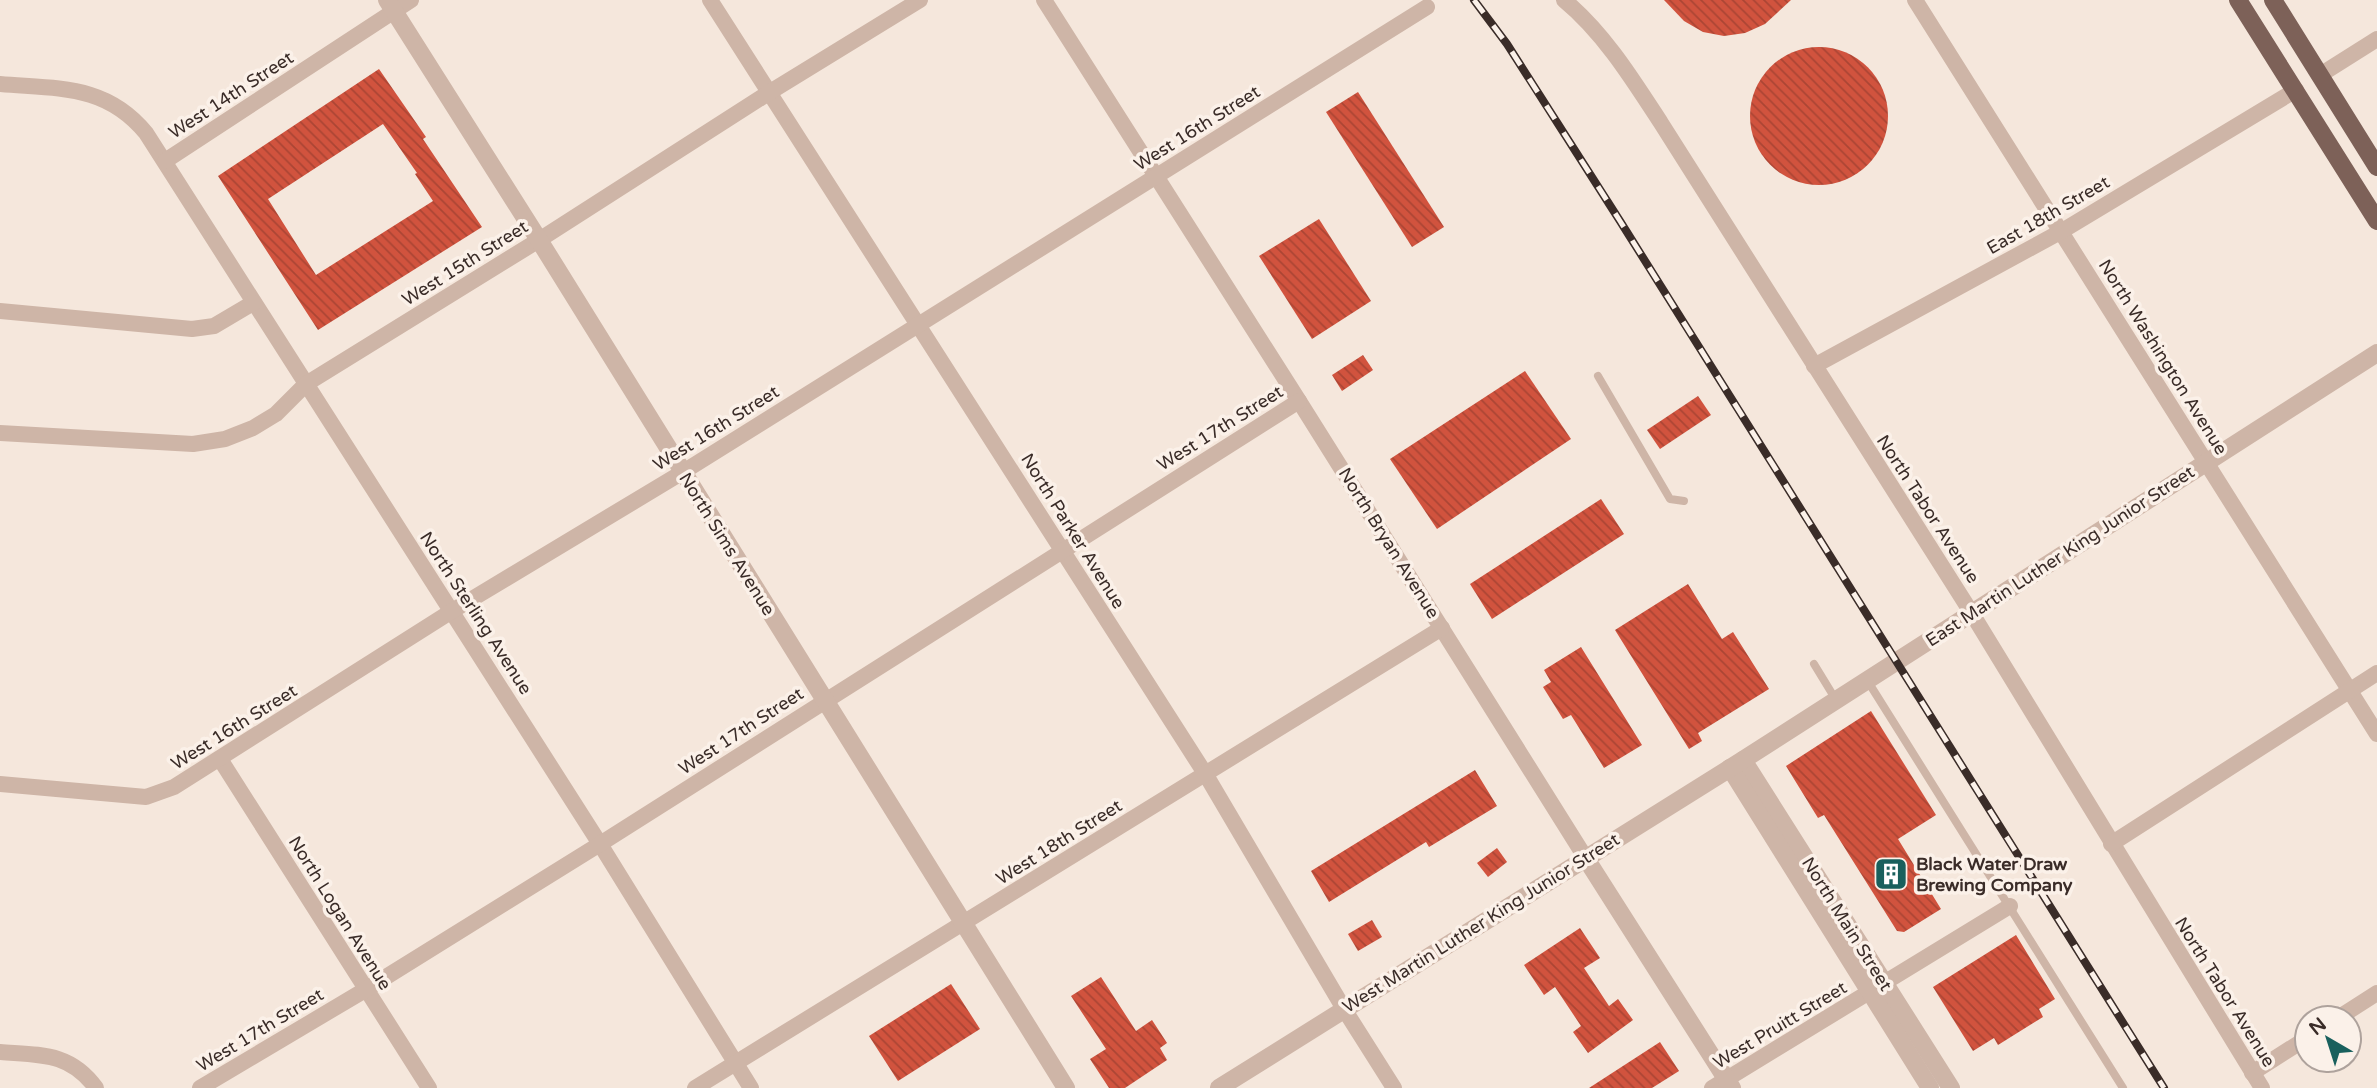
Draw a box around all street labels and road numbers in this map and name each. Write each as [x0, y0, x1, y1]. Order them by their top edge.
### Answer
street label: West 14th Street [165, 46, 298, 144]
street label: West 16th Street [1130, 80, 1264, 176]
street label: East 18th Street [1983, 171, 2113, 259]
street label: West 15th Street [398, 215, 532, 311]
street label: North Washington Avenue [2094, 255, 2232, 459]
street label: West 16th Street [649, 380, 783, 476]
street label: West 17th Street [1153, 380, 1287, 476]
street label: North Tabor Avenue [1872, 431, 1984, 587]
street label: North Parker Avenue [1016, 449, 1130, 613]
street label: East Martin Luther King Junior Street [1921, 461, 2199, 651]
street label: North Bryan Avenue [1334, 464, 1444, 622]
street label: North Sims Avenue [674, 469, 780, 619]
street label: North Sterling Avenue [415, 528, 537, 698]
street label: West 16th Street [167, 679, 301, 775]
street label: West 17th Street [675, 682, 808, 780]
street label: West 18th Street [992, 794, 1126, 890]
street label: West Martin Luther King Junior Street [1338, 828, 1624, 1018]
street label: North Logan Avenue [284, 832, 396, 994]
street label: North Main Street [1797, 853, 1897, 995]
street label: North Tabor Avenue [2170, 913, 2280, 1071]
street label: West Pruitt Street [1709, 976, 1851, 1074]
street label: West 17th Street [192, 983, 328, 1077]

